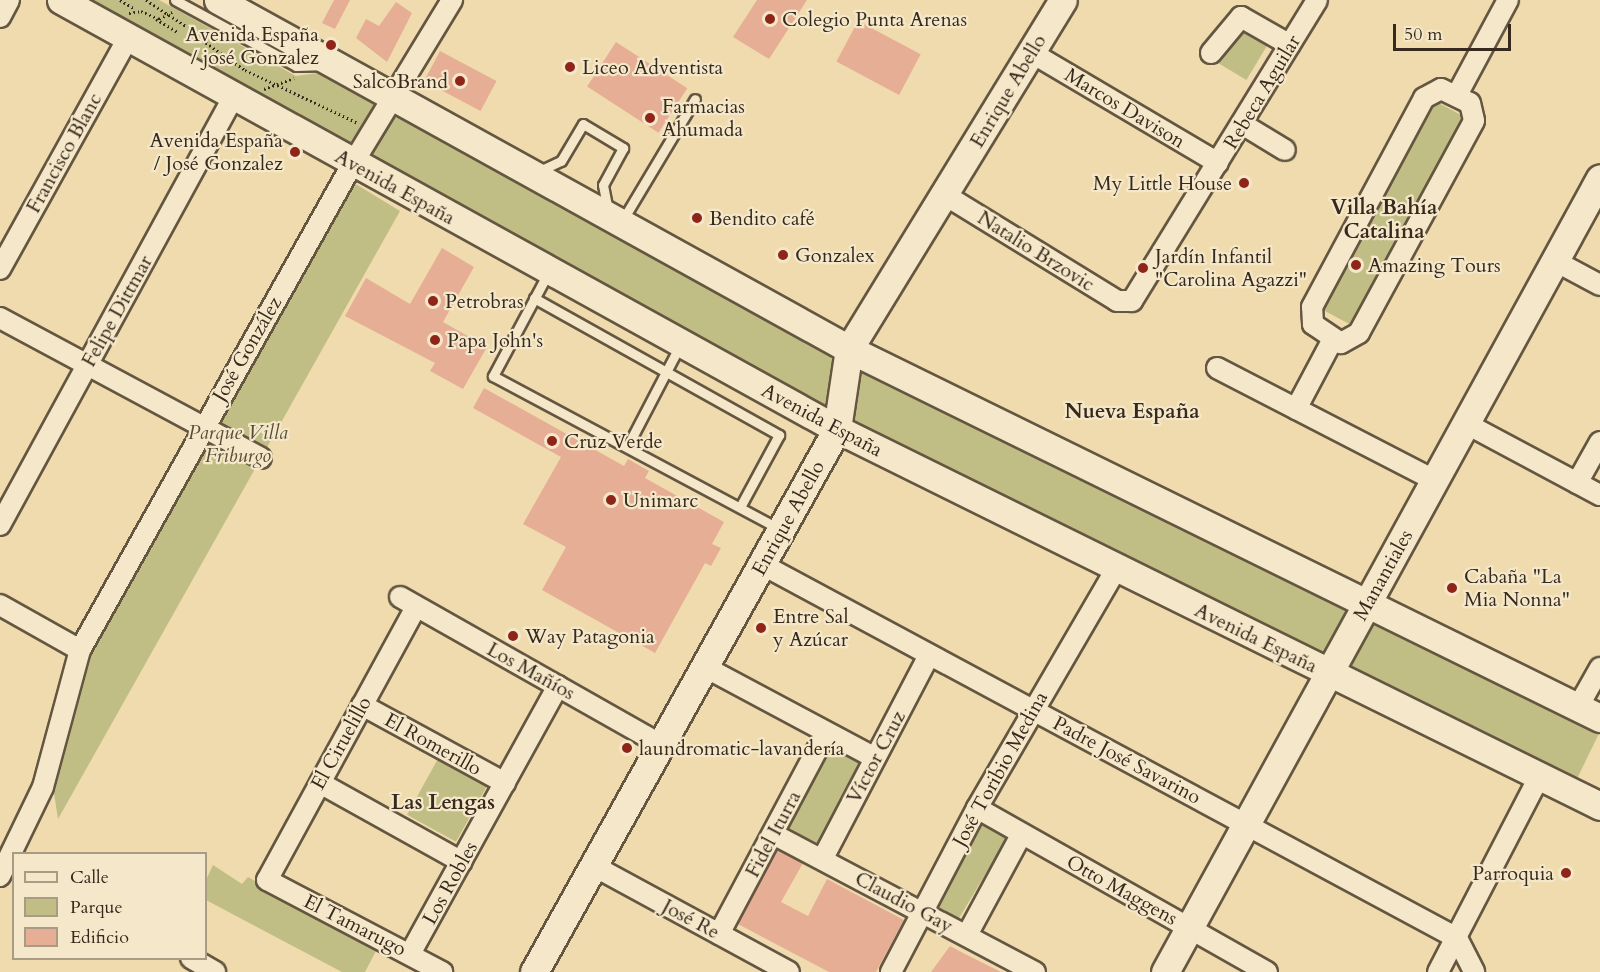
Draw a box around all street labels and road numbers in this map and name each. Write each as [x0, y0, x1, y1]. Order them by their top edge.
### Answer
street label: Enrique Abello [965, 30, 1051, 152]
street label: Rebeca Aguilar [1219, 31, 1305, 153]
street label: Marcos Davison [1060, 63, 1190, 153]
street label: Francisco Blanc [21, 89, 107, 217]
street label: Avenida España [331, 144, 459, 230]
street label: Natalio Brzovic [973, 206, 1099, 296]
street label: Felipe Dittmar [77, 251, 157, 371]
street label: José González [207, 292, 287, 406]
street label: Avenida España [757, 378, 887, 462]
street label: Enrique Abello [747, 456, 829, 580]
street label: Manantiales [1348, 525, 1418, 625]
street label: Avenida España [1191, 598, 1321, 678]
street label: Los Mañíos [483, 637, 579, 705]
street label: José Toribio Medina [947, 687, 1053, 851]
street label: El Ciruelillo [306, 692, 376, 794]
street label: Víctor Cruz [842, 706, 910, 808]
street label: El Romerillo [380, 707, 486, 781]
street label: Padre José Savarino [1049, 711, 1205, 809]
street label: Fidel Iturra [740, 787, 806, 881]
street label: Los Robles [417, 837, 483, 929]
street label: Otto Maggens [1062, 850, 1182, 930]
street label: Claudio Gay [851, 866, 957, 938]
street label: El Tamarugo [300, 889, 410, 961]
street label: José Re [658, 894, 724, 944]

